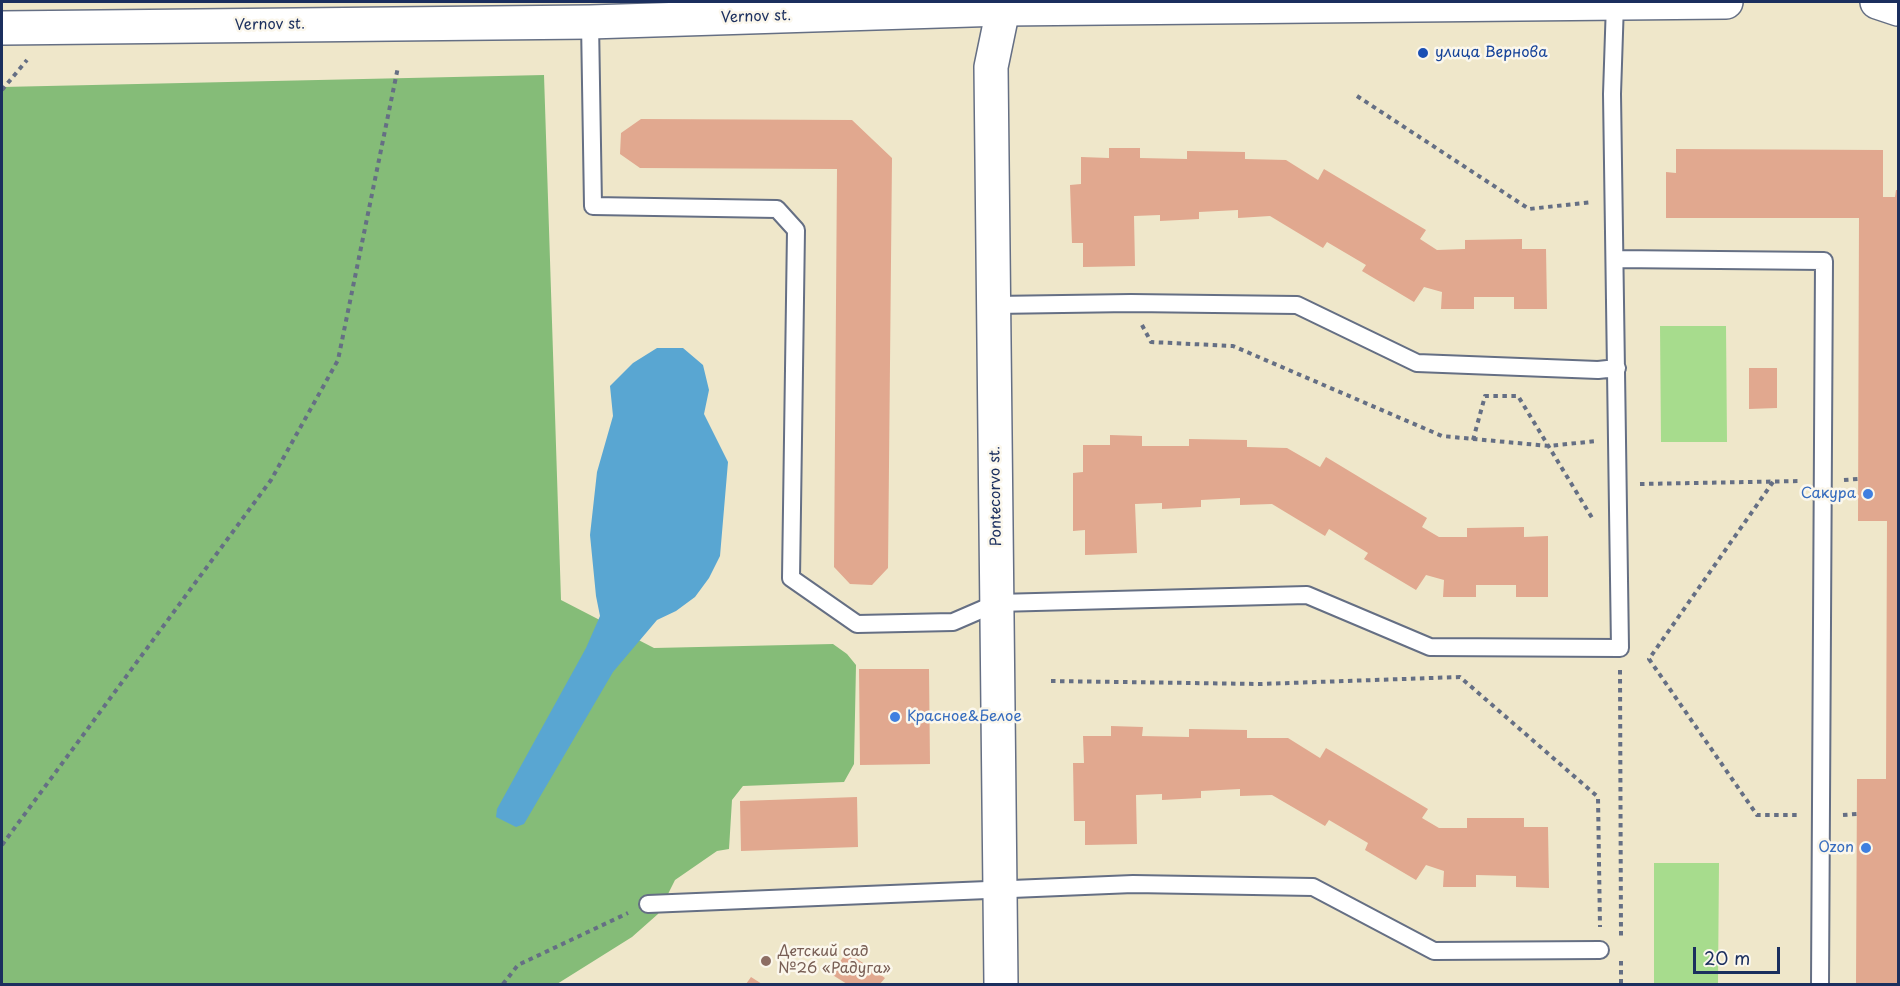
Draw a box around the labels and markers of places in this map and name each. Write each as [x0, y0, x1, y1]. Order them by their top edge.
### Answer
place label: улица Вернова [1435, 44, 1547, 62]
marker: улица Вернова [1416, 46, 1430, 60]
place label: Сакура [1801, 485, 1856, 503]
marker: Сакура [1861, 487, 1875, 501]
place label: Красное&Белое [907, 708, 1022, 726]
marker: Красное&Белое [888, 710, 902, 724]
place label: Ozon [1818, 839, 1854, 857]
marker: Ozon [1859, 841, 1873, 855]
place label: Детский сад №26 «Радуга» [778, 943, 891, 978]
marker: Детский сад №26 «Радуга» [759, 954, 773, 968]

